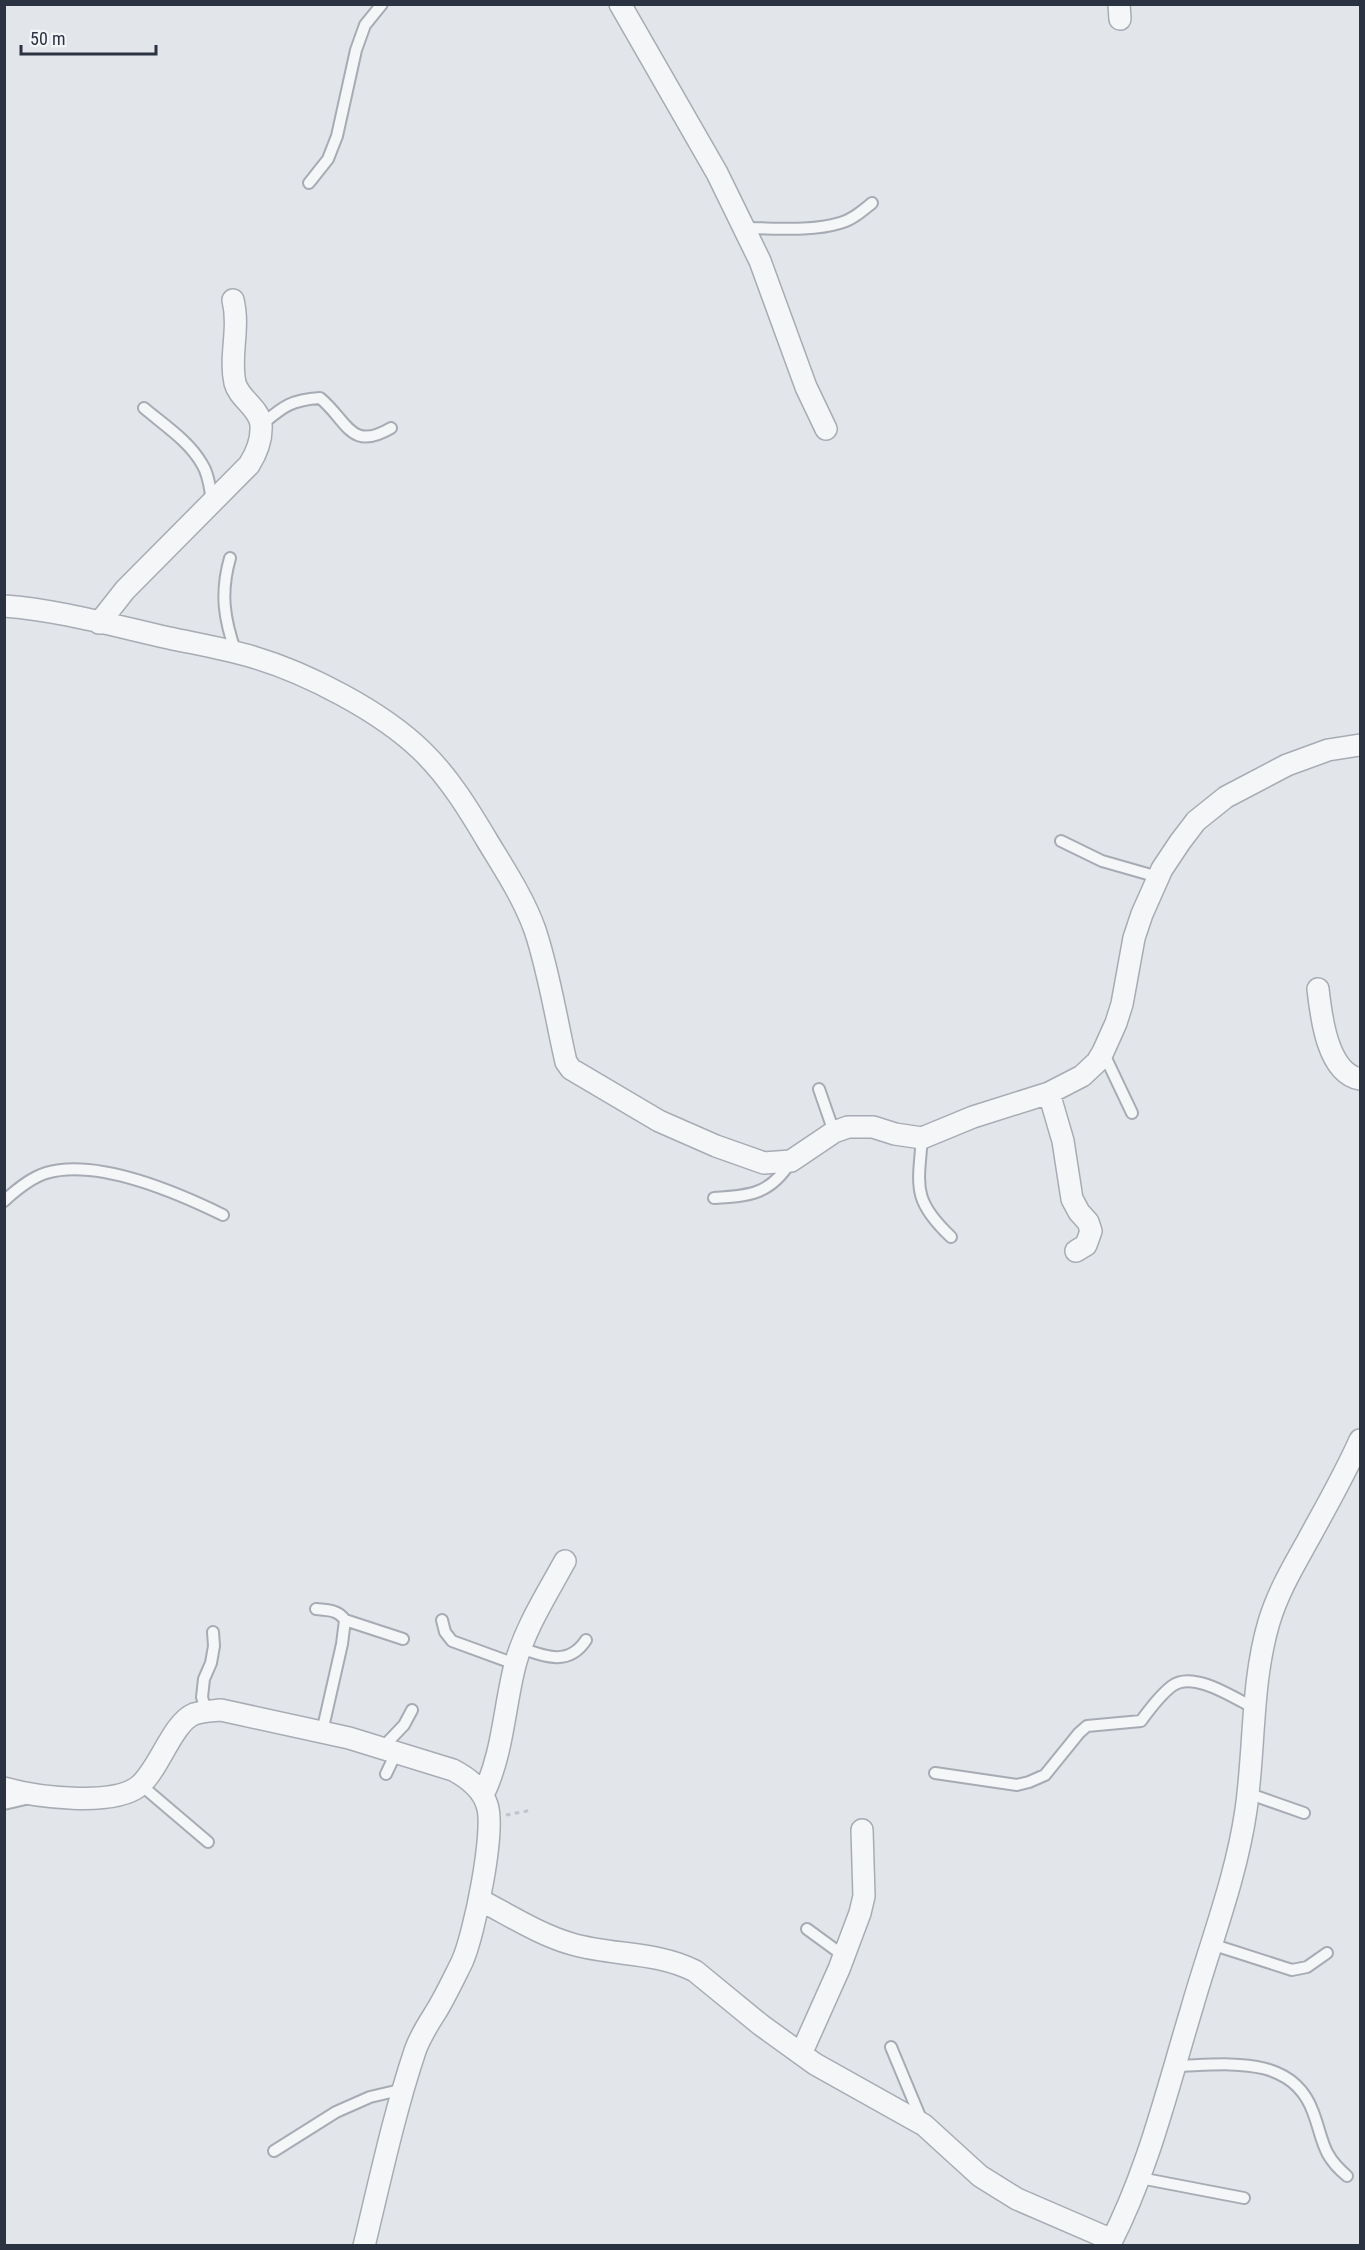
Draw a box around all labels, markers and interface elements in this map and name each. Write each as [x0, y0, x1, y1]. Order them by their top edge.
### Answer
scale bar [21, 18, 156, 56]
text: 50 m [30, 28, 65, 49]

